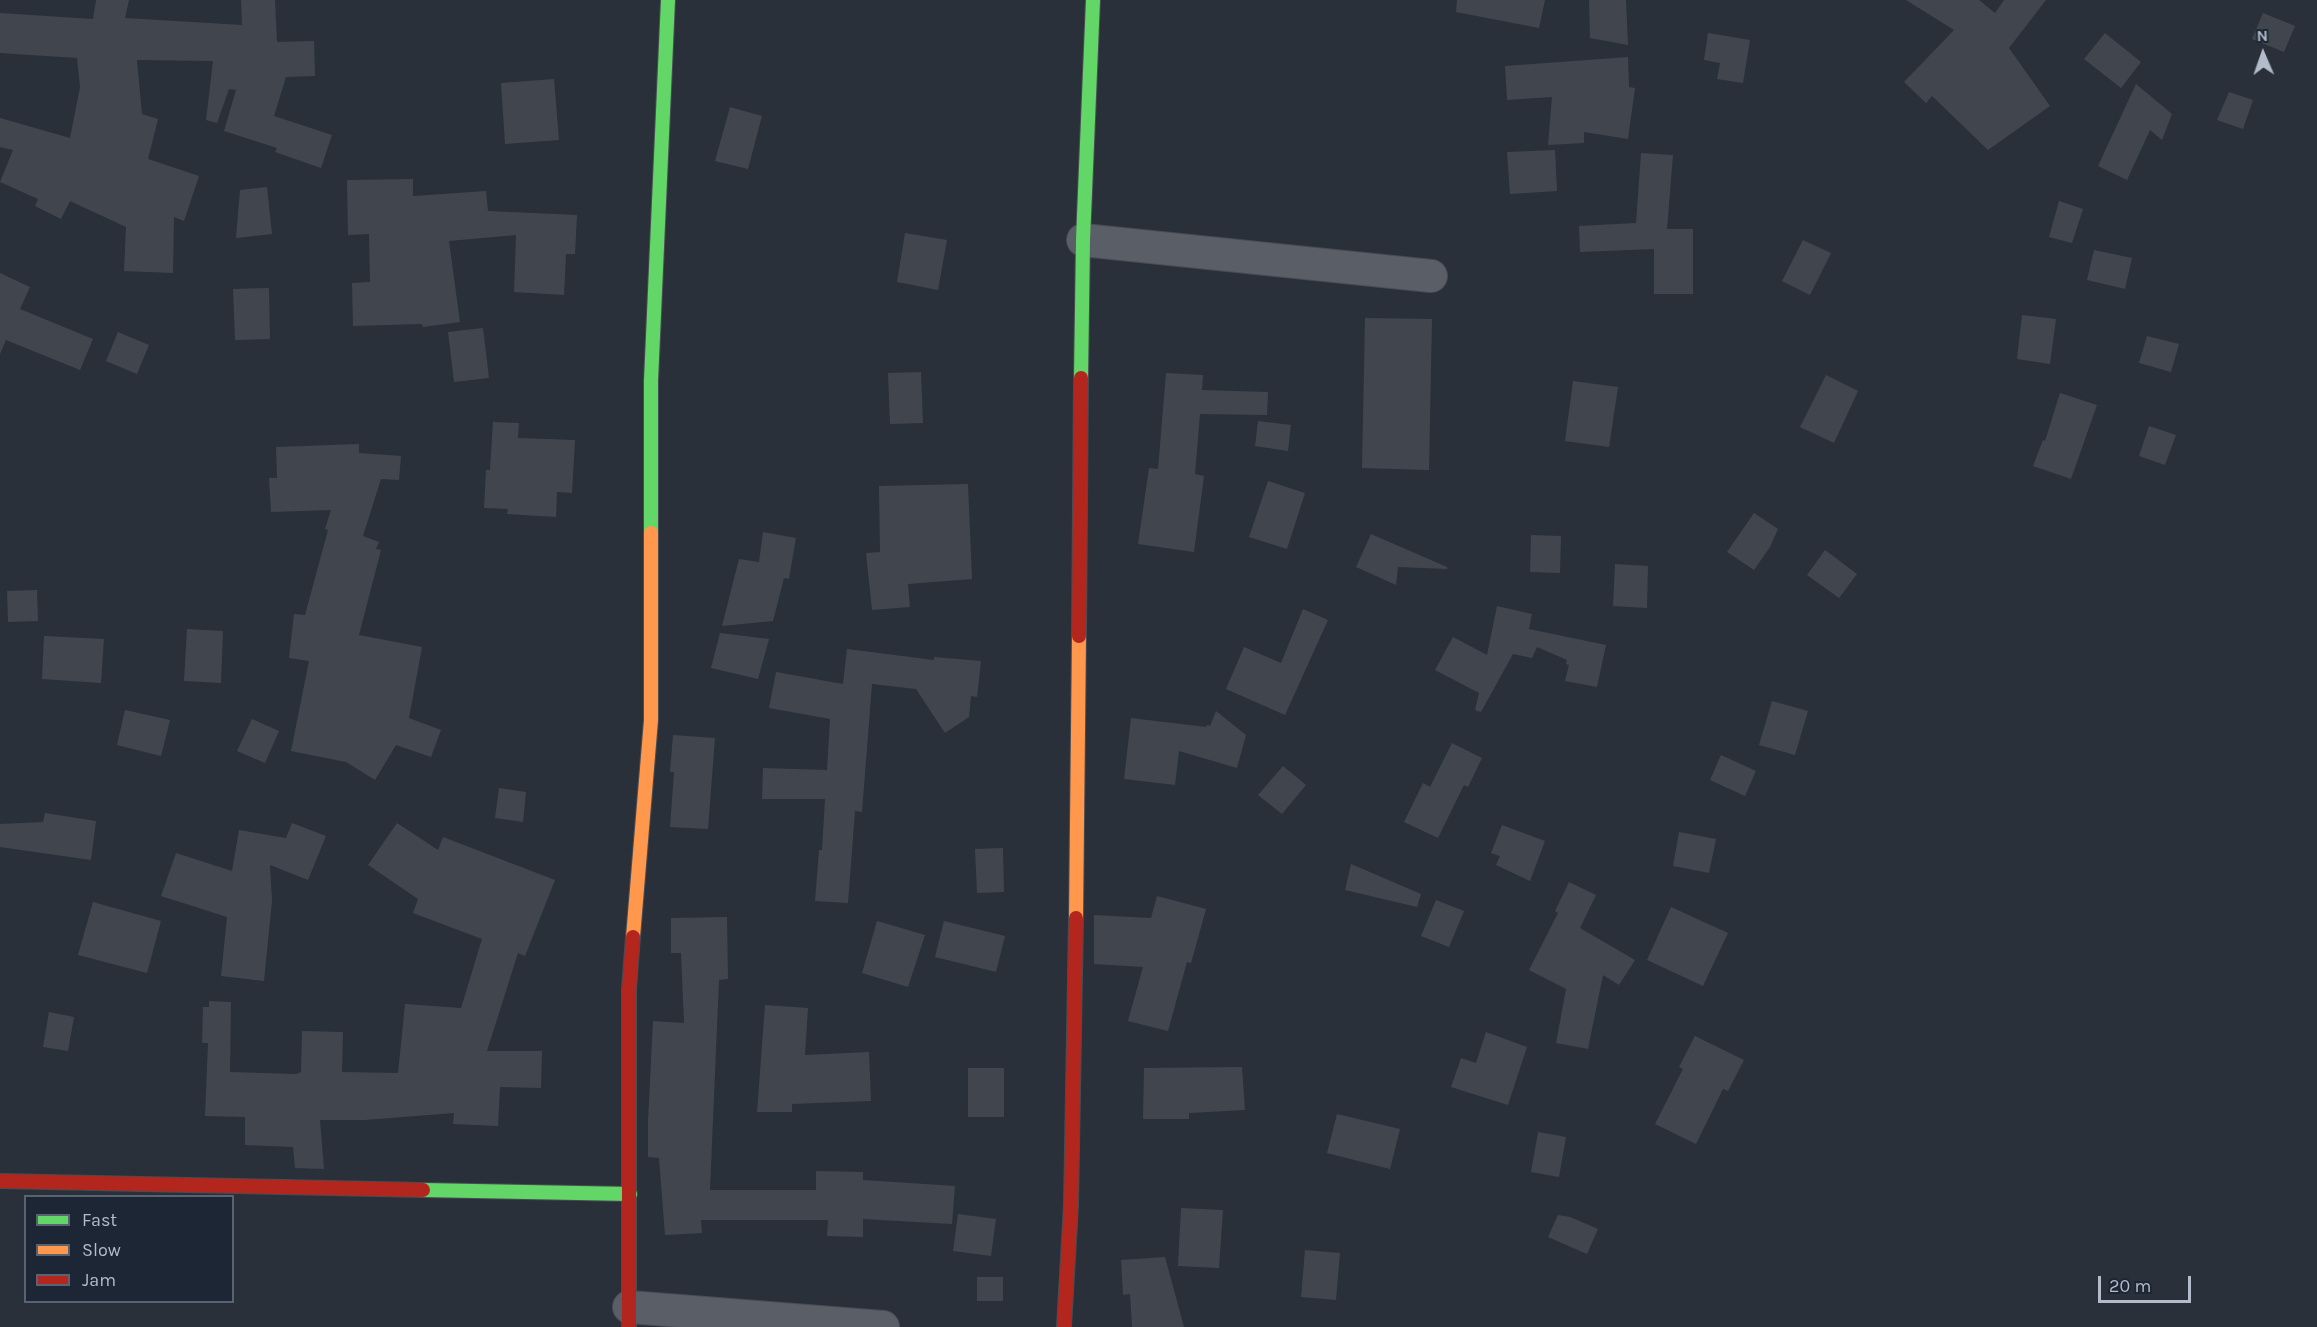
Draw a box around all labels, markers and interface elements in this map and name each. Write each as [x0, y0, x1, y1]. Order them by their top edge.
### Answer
north arrow [2233, 24, 2293, 84]
text: N [2256, 26, 2268, 45]
legend [24, 1195, 234, 1303]
text: Fast [82, 1209, 117, 1231]
text: Slow [82, 1239, 121, 1261]
scale bar [2101, 1264, 2194, 1302]
text: Jam [82, 1269, 116, 1291]
text: 20 m [2109, 1275, 2151, 1297]

